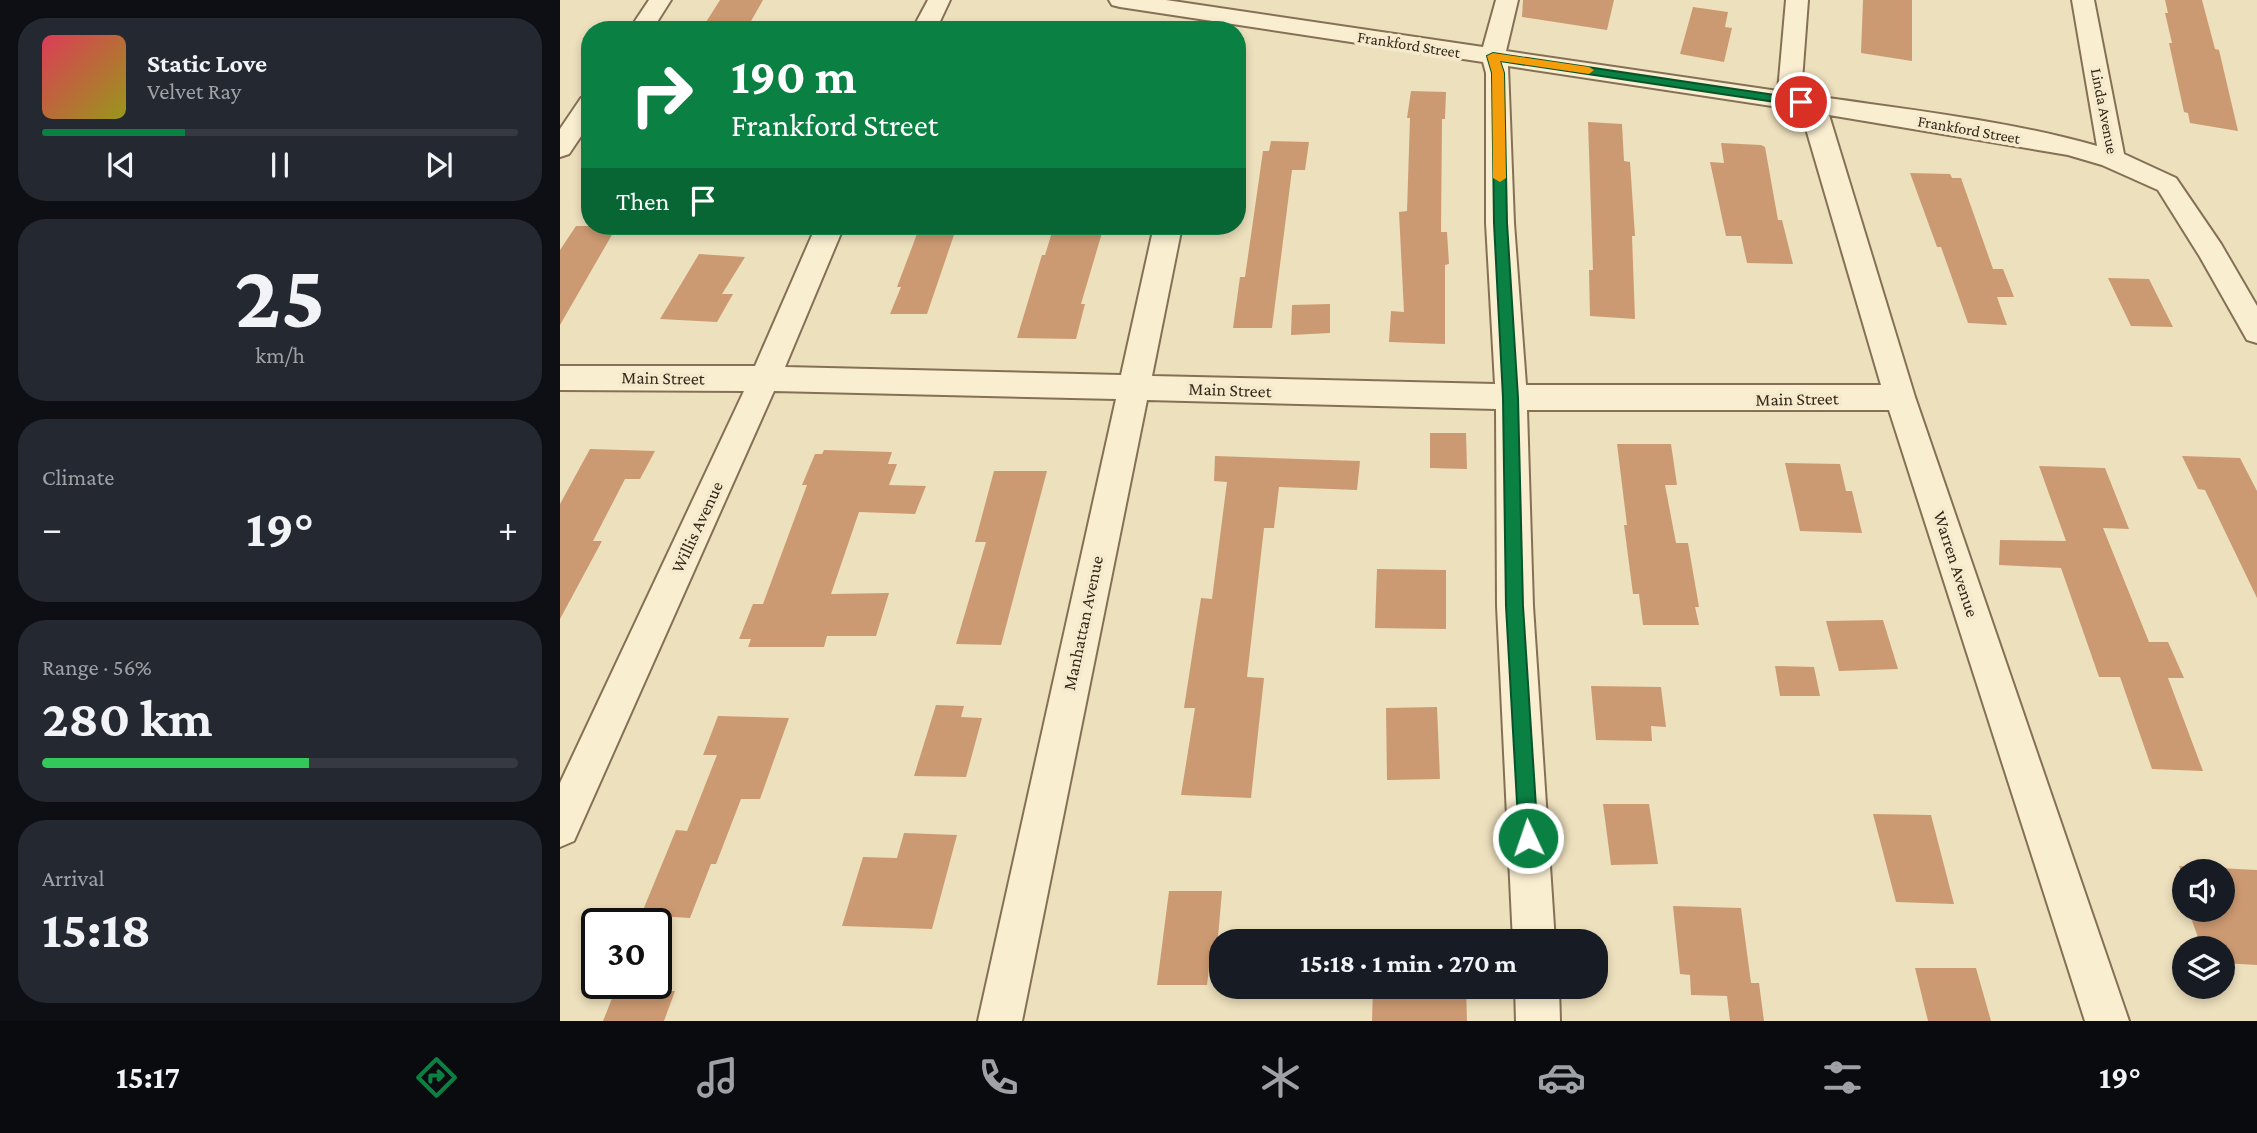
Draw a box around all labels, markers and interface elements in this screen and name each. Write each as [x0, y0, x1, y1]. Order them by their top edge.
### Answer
street label: Frankford Street [1356, 28, 1462, 61]
text: Static Love [147, 49, 267, 78]
icon: right [616, 49, 707, 140]
text: 190 m [731, 49, 857, 104]
street label: Linda Avenue [2088, 67, 2121, 155]
pin [1771, 72, 1831, 132]
text: Velvet Ray [147, 78, 241, 104]
icon: arrive [1782, 83, 1820, 121]
text: Frankford Street [731, 107, 938, 143]
street label: Frankford Street [1916, 112, 2022, 147]
icon: previous [102, 146, 140, 184]
icon: pause [261, 146, 299, 184]
icon: next [420, 146, 458, 184]
icon: arrive [684, 182, 722, 220]
text: Then [616, 187, 670, 216]
text: 25 [235, 245, 326, 347]
text: km/h [255, 342, 305, 368]
street label: Main Street [621, 367, 706, 389]
street label: Main Street [1188, 379, 1273, 401]
street label: Main Street [1755, 388, 1840, 410]
text: Climate [42, 464, 114, 490]
street label: Willis Avenue [667, 478, 727, 576]
text: 19° [246, 499, 314, 557]
text: − [42, 507, 62, 549]
text: + [498, 507, 518, 549]
street label: Warren Avenue [1929, 508, 1983, 620]
street label: Manhattan Avenue [1059, 554, 1107, 692]
text: Range · 56% [42, 654, 152, 680]
text: 280 km [42, 689, 213, 747]
position arrow [1491, 801, 1565, 875]
map controls [2172, 859, 2235, 999]
button: sound [2172, 859, 2235, 922]
text: Arrival [42, 865, 105, 891]
text: 15:18 [42, 900, 151, 958]
speed limit sign: 30 [581, 908, 672, 999]
button: layers [2172, 936, 2235, 999]
text: 15:18 · 1 min · 270 m [1300, 949, 1517, 978]
icon: directions [412, 1053, 461, 1102]
icon: music [693, 1053, 742, 1102]
icon: phone [974, 1053, 1023, 1102]
icon: climate [1256, 1053, 1305, 1102]
icon: car [1537, 1053, 1586, 1102]
icon: filters [1818, 1053, 1867, 1102]
text: 15:17 [116, 1059, 180, 1095]
text: 19° [2099, 1059, 2141, 1095]

